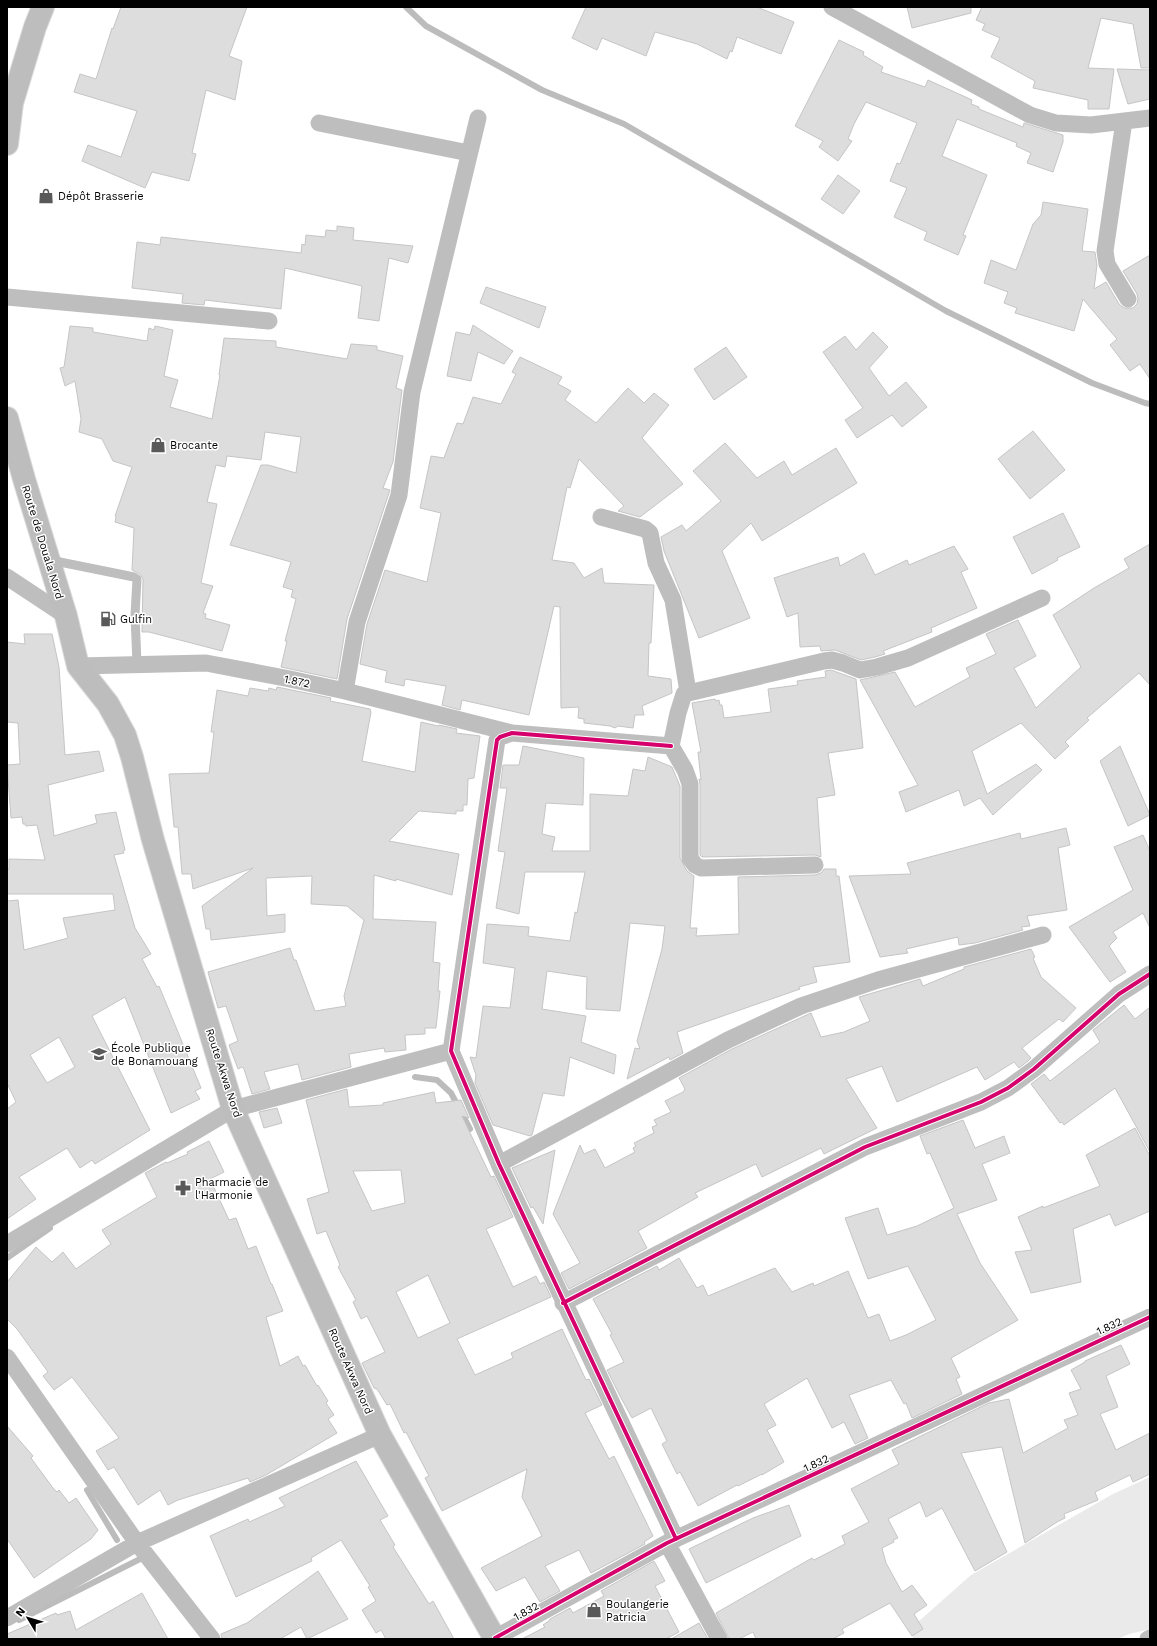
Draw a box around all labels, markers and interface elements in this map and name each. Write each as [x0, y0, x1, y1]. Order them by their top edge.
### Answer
shop icon: Dépôt Brasserie [37, 187, 55, 205]
place label: Dépôt Brasserie [58, 190, 143, 203]
shop icon: Brocante [149, 436, 167, 454]
place label: Brocante [170, 439, 218, 452]
street label: Route de Douala Nord [19, 484, 66, 601]
fuel station icon: Gulfin [99, 610, 117, 628]
place label: Gulfin [120, 613, 152, 626]
street label: 1.872 [283, 672, 311, 691]
street label: Route Akwa Nord [203, 1027, 244, 1119]
place label: École Publique de Bonamouang [111, 1041, 198, 1068]
school or university icon: École Publique de Bonamouang [90, 1045, 108, 1063]
place label: Pharmacie de l'Harmonie [195, 1176, 268, 1202]
pharmacy icon: Pharmacie de l'Harmonie [174, 1179, 192, 1197]
street label: 1.832 [1094, 1315, 1124, 1338]
street label: Route Akwa Nord [326, 1326, 375, 1416]
street label: 1.832 [801, 1452, 831, 1475]
north arrow [8, 1598, 48, 1638]
place label: Boulangerie Patricia [606, 1598, 669, 1624]
street label: 1.832 [511, 1599, 541, 1624]
shop icon: Boulangerie Patricia [585, 1601, 603, 1619]
text: N [13, 1605, 28, 1619]

